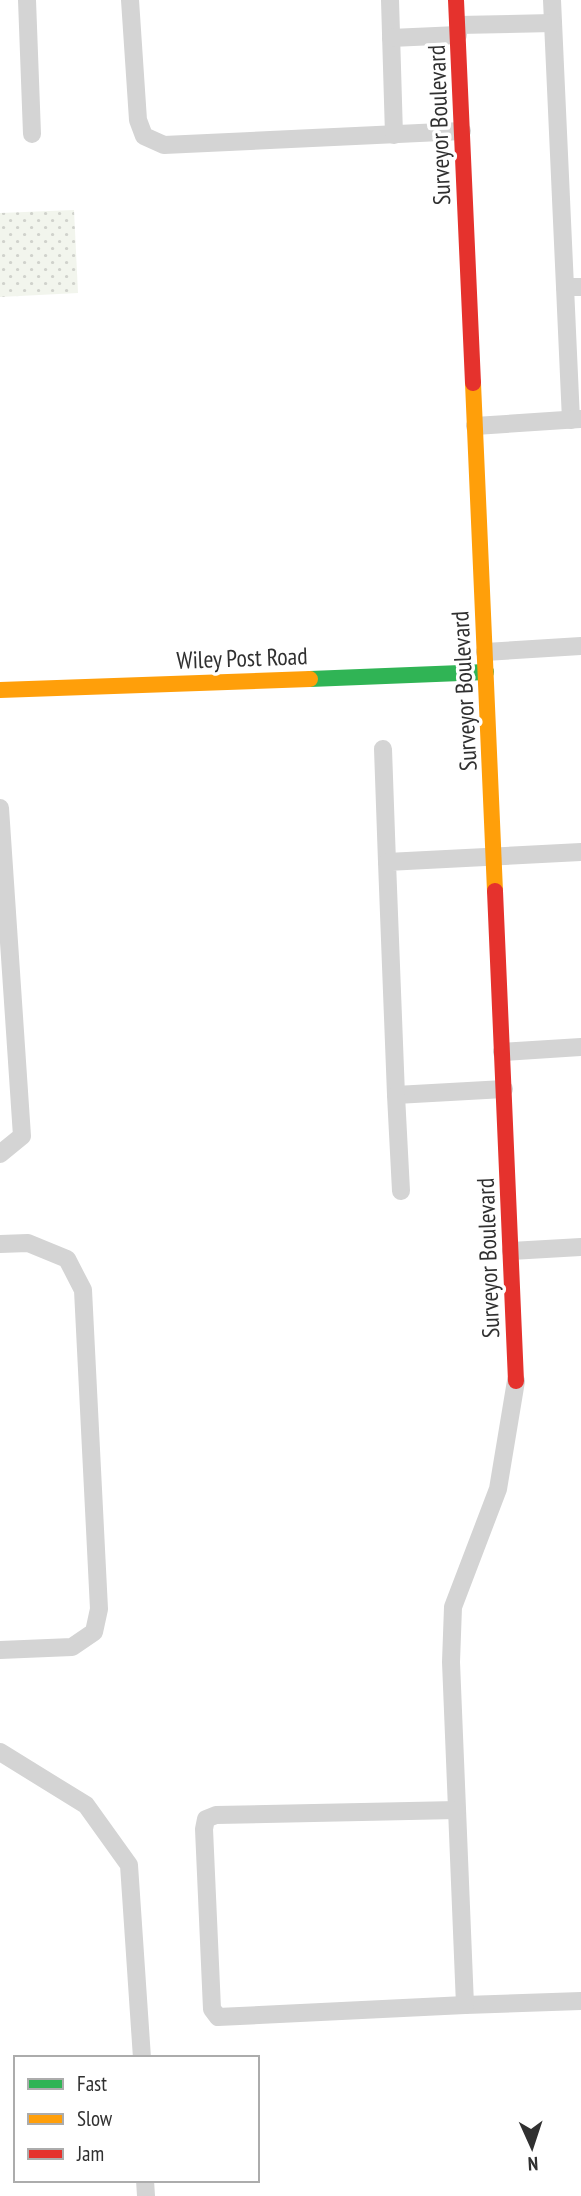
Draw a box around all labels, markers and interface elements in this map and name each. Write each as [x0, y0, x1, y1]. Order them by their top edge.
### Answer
street label: Surveyor Boulevard [421, 44, 457, 206]
street label: Surveyor Boulevard [444, 610, 484, 772]
street label: Wiley Post Road [176, 640, 308, 676]
street label: Surveyor Boulevard [470, 1177, 506, 1339]
legend [14, 2056, 259, 2182]
text: Fast [77, 2070, 107, 2097]
text: Slow [77, 2105, 113, 2132]
north arrow [497, 2112, 567, 2182]
text: Jam [76, 2140, 104, 2167]
text: N [527, 2152, 539, 2176]

